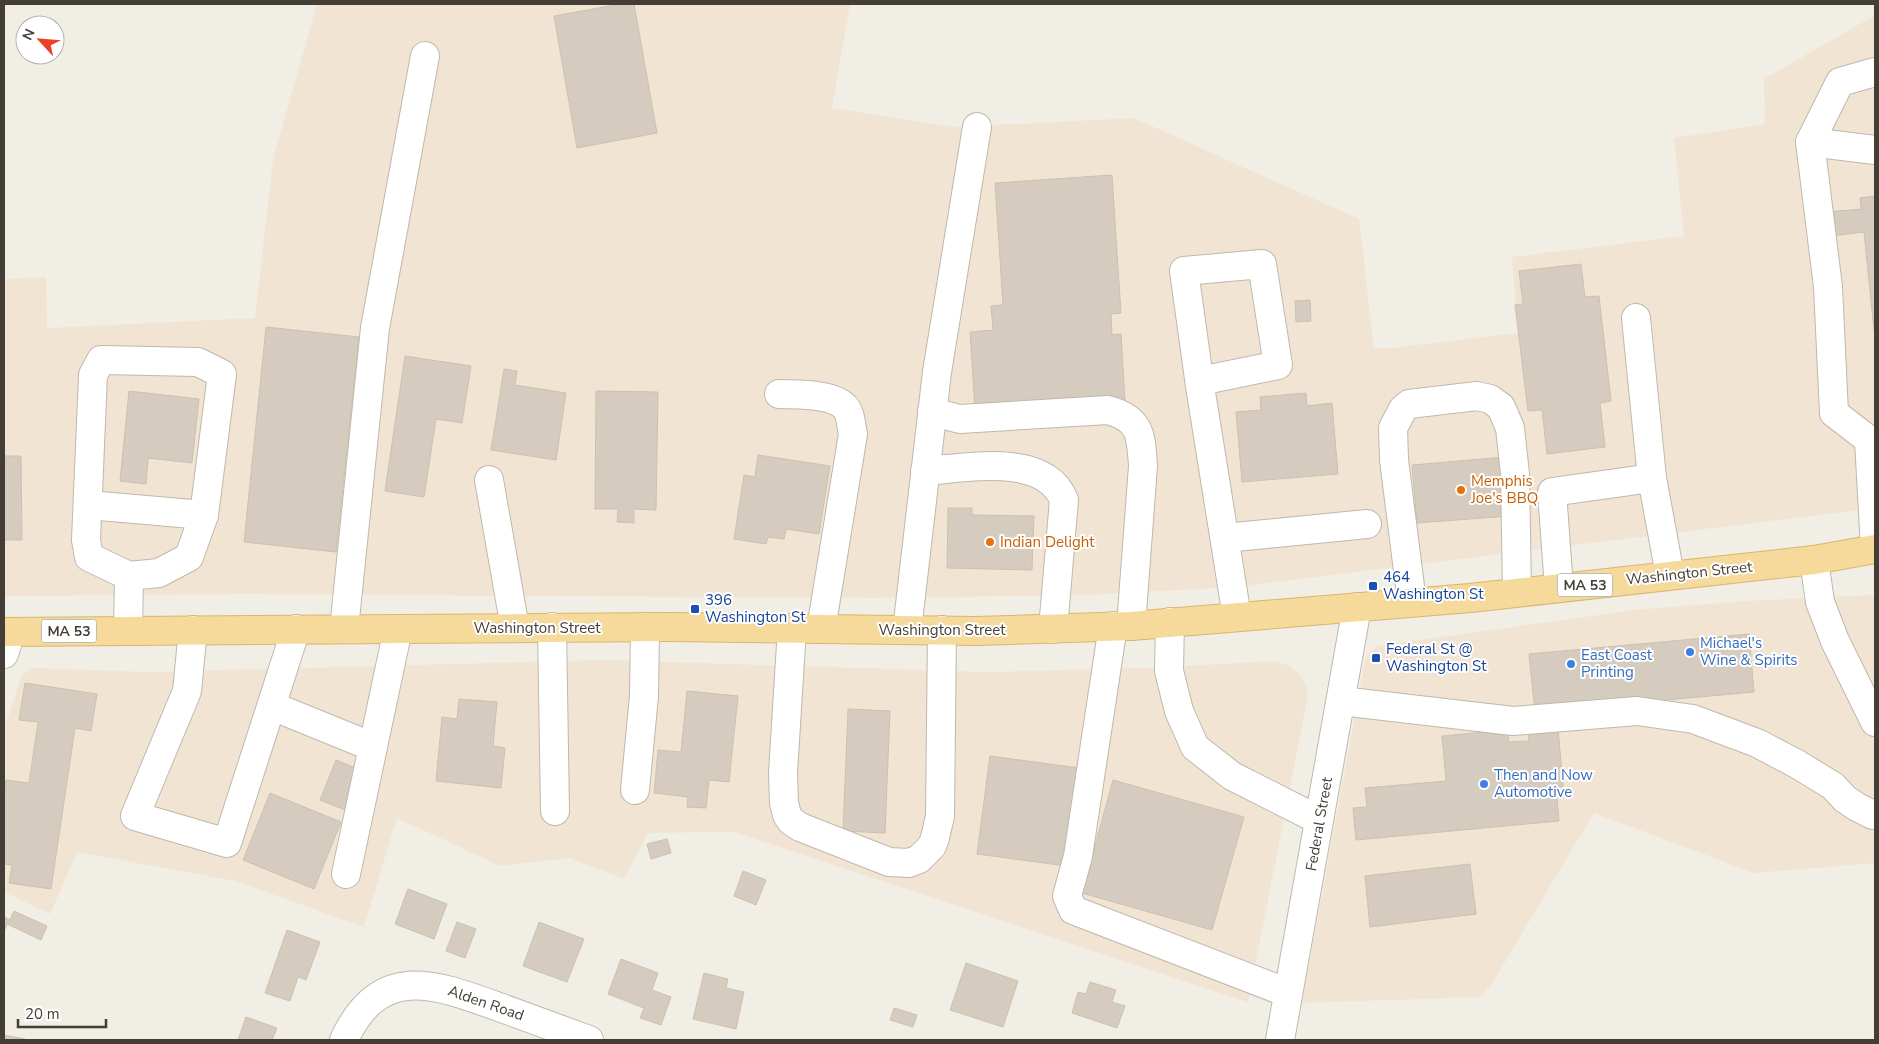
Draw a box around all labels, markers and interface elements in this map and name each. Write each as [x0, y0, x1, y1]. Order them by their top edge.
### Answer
north arrow [15, 15, 65, 65]
text: N [18, 26, 40, 43]
place label: Memphis Joe's BBQ [1470, 471, 1538, 508]
marker: Memphis Joe's BBQ [1455, 484, 1467, 496]
place label: Indian Delight [1000, 532, 1095, 552]
marker: Indian Delight [984, 536, 996, 548]
street label: Washington Street [1625, 556, 1754, 590]
place label: 464 Washington St [1383, 567, 1484, 604]
road number: MA 53 [1558, 574, 1612, 596]
marker: 464 Washington St [1367, 580, 1379, 592]
place label: 396 Washington St [705, 590, 806, 627]
marker: 396 Washington St [689, 603, 701, 615]
street label: Washington Street [474, 618, 601, 638]
road number: MA 53 [42, 620, 96, 642]
street label: Washington Street [879, 620, 1006, 640]
place label: Michael's Wine & Spirits [1700, 633, 1797, 670]
place label: Federal St @ Washington St [1386, 639, 1487, 676]
place label: East Coast Printing [1581, 645, 1653, 682]
marker: Michael's Wine & Spirits [1684, 646, 1696, 658]
marker: Federal St @ Washington St [1370, 652, 1382, 664]
marker: East Coast Printing [1565, 658, 1577, 670]
place label: Then and Now Automotive [1494, 765, 1593, 802]
street label: Federal Street [1301, 775, 1337, 873]
marker: Then and Now Automotive [1478, 778, 1490, 790]
street label: Alden Road [445, 981, 527, 1025]
scale bar [18, 996, 105, 1028]
text: 20 m [25, 1004, 60, 1024]

